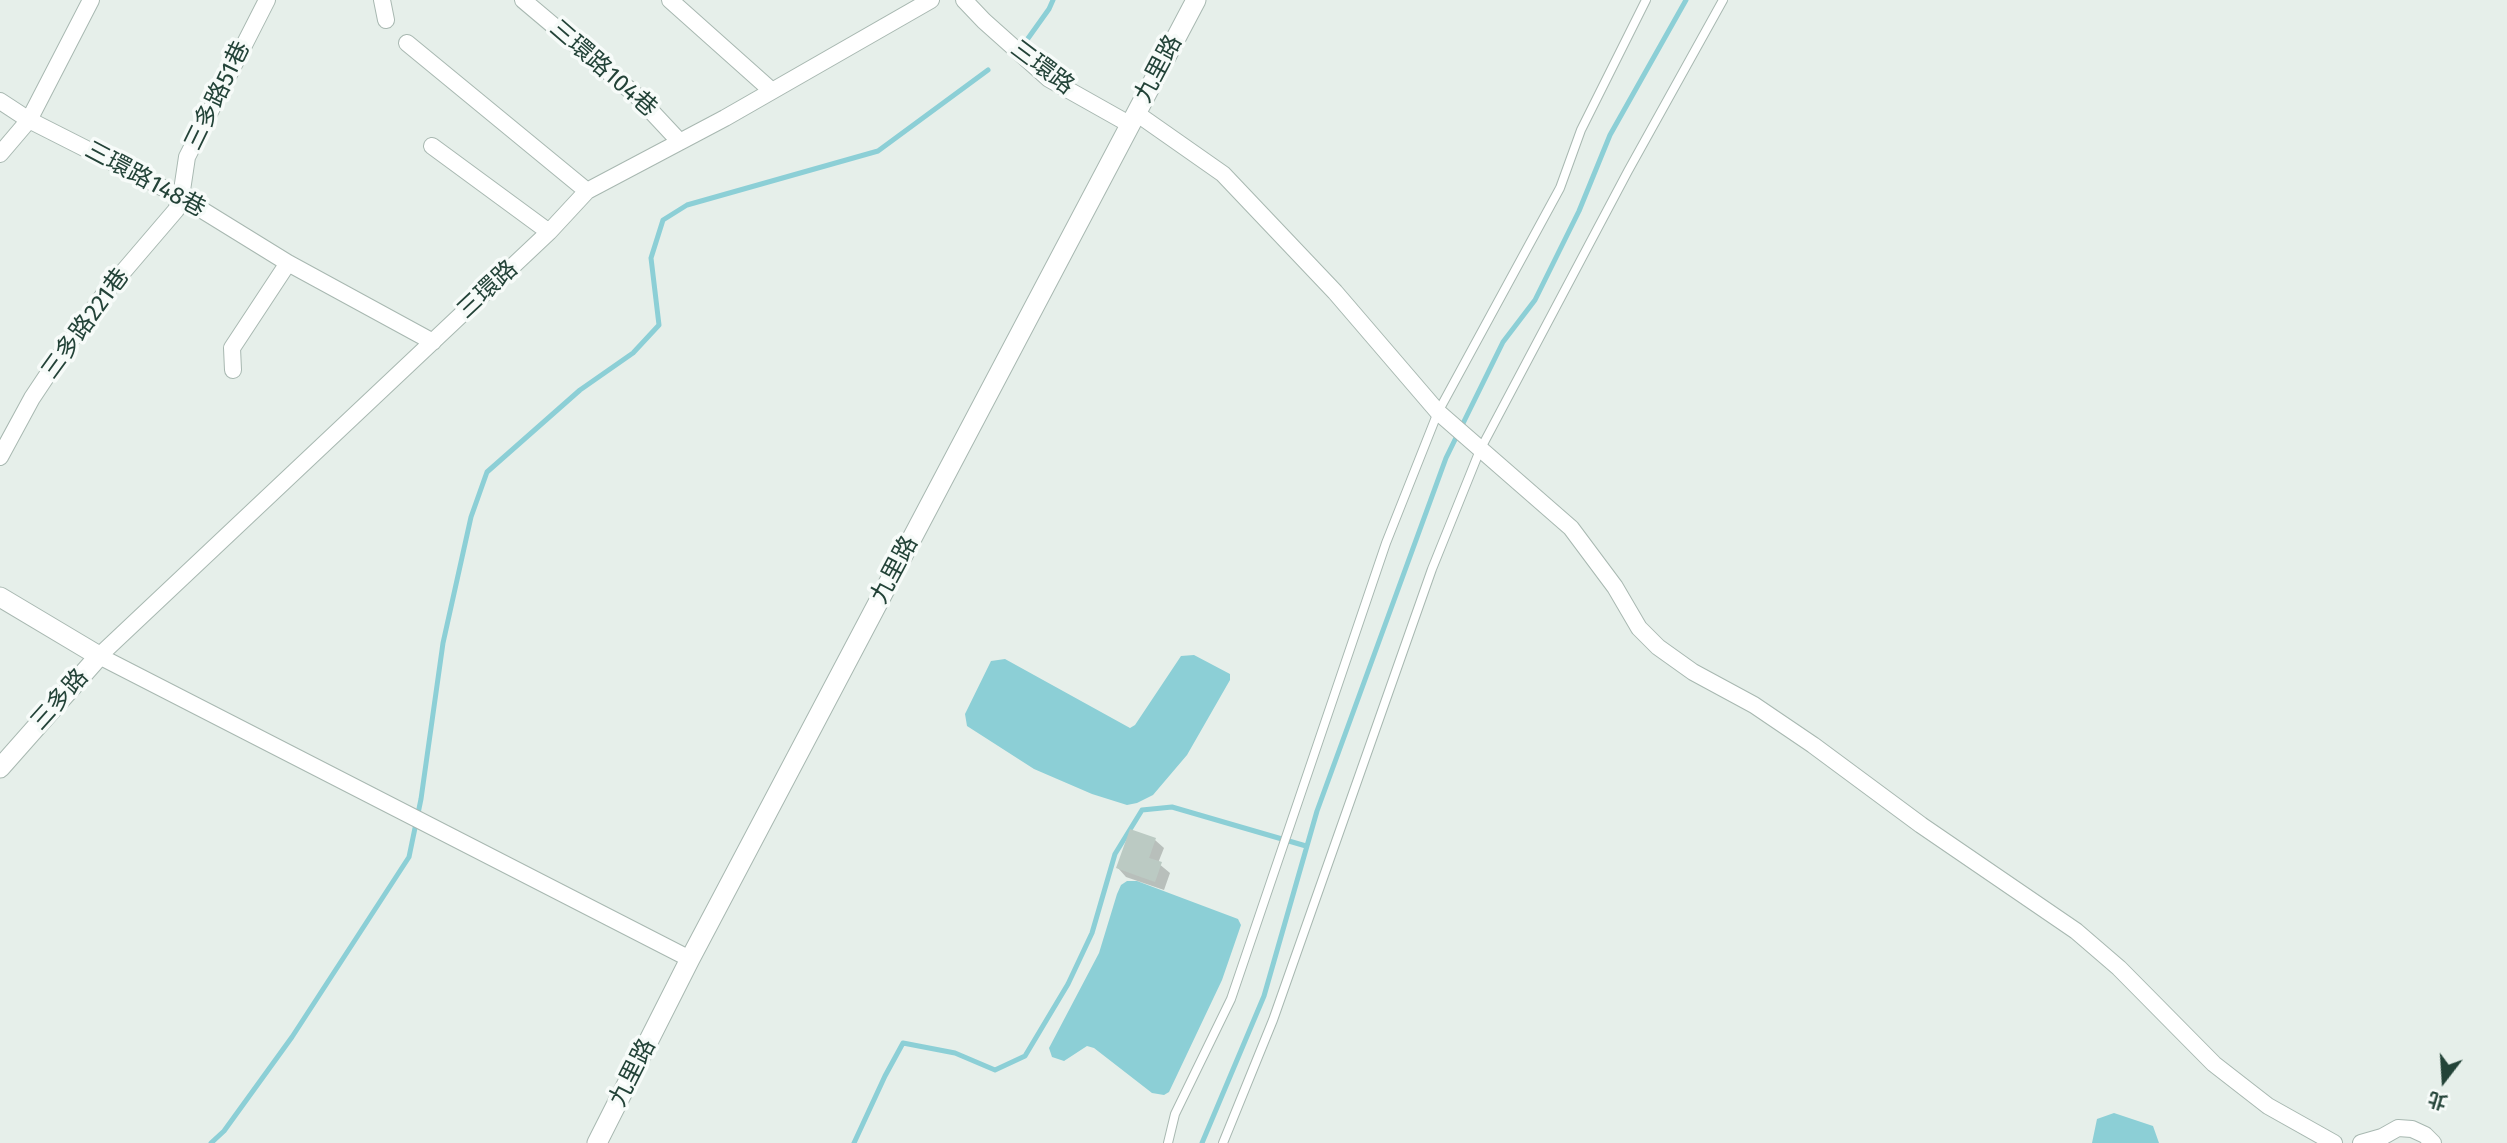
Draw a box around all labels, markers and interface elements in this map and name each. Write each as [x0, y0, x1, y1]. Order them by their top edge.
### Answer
street label: 三環路104巷 [544, 15, 662, 123]
street label: 九里路 [1129, 30, 1189, 108]
street label: 三環路 [1005, 35, 1079, 101]
street label: 三多路51巷 [179, 37, 257, 155]
street label: 三環路148巷 [80, 136, 210, 224]
street label: 三環路 [452, 255, 524, 325]
street label: 三多路221巷 [36, 263, 136, 385]
street label: 九里路 [865, 531, 925, 609]
street label: 三多路 [25, 664, 95, 736]
street label: 九里路 [604, 1034, 662, 1112]
north arrow [2409, 1045, 2479, 1115]
text: 北 [2425, 1087, 2450, 1114]

